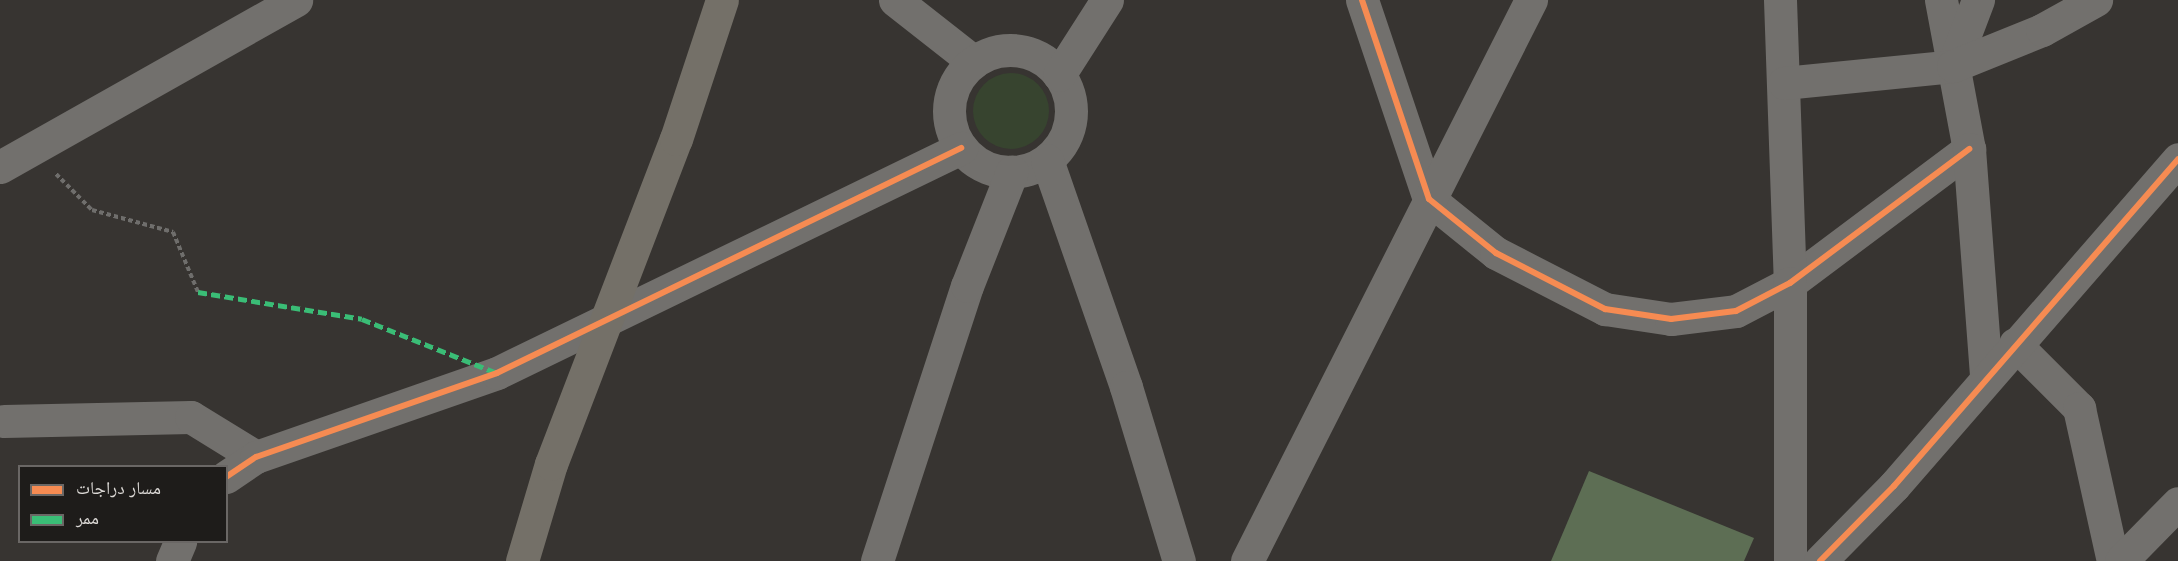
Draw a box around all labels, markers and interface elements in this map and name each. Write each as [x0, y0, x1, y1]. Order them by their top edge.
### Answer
legend [18, 465, 228, 543]
text: مسار دراجات [76, 476, 161, 500]
text: ممر [76, 506, 99, 530]

